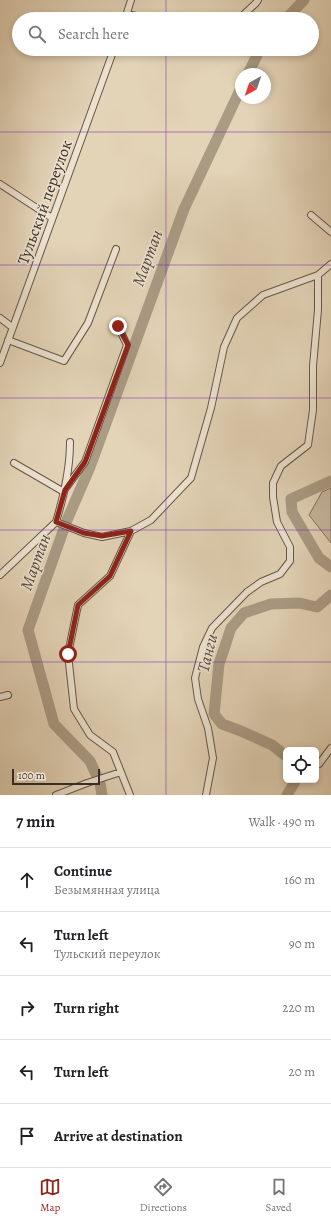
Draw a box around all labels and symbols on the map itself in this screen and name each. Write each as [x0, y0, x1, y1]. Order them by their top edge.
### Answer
north arrow [235, 68, 271, 104]
street label: Тульский переулок [12, 137, 78, 268]
water label: Мартан [127, 226, 168, 290]
route end [109, 317, 127, 335]
water label: Мартан [15, 530, 56, 594]
water label: Танги [192, 631, 223, 675]
route start [59, 645, 77, 663]
scale bar [12, 767, 100, 786]

